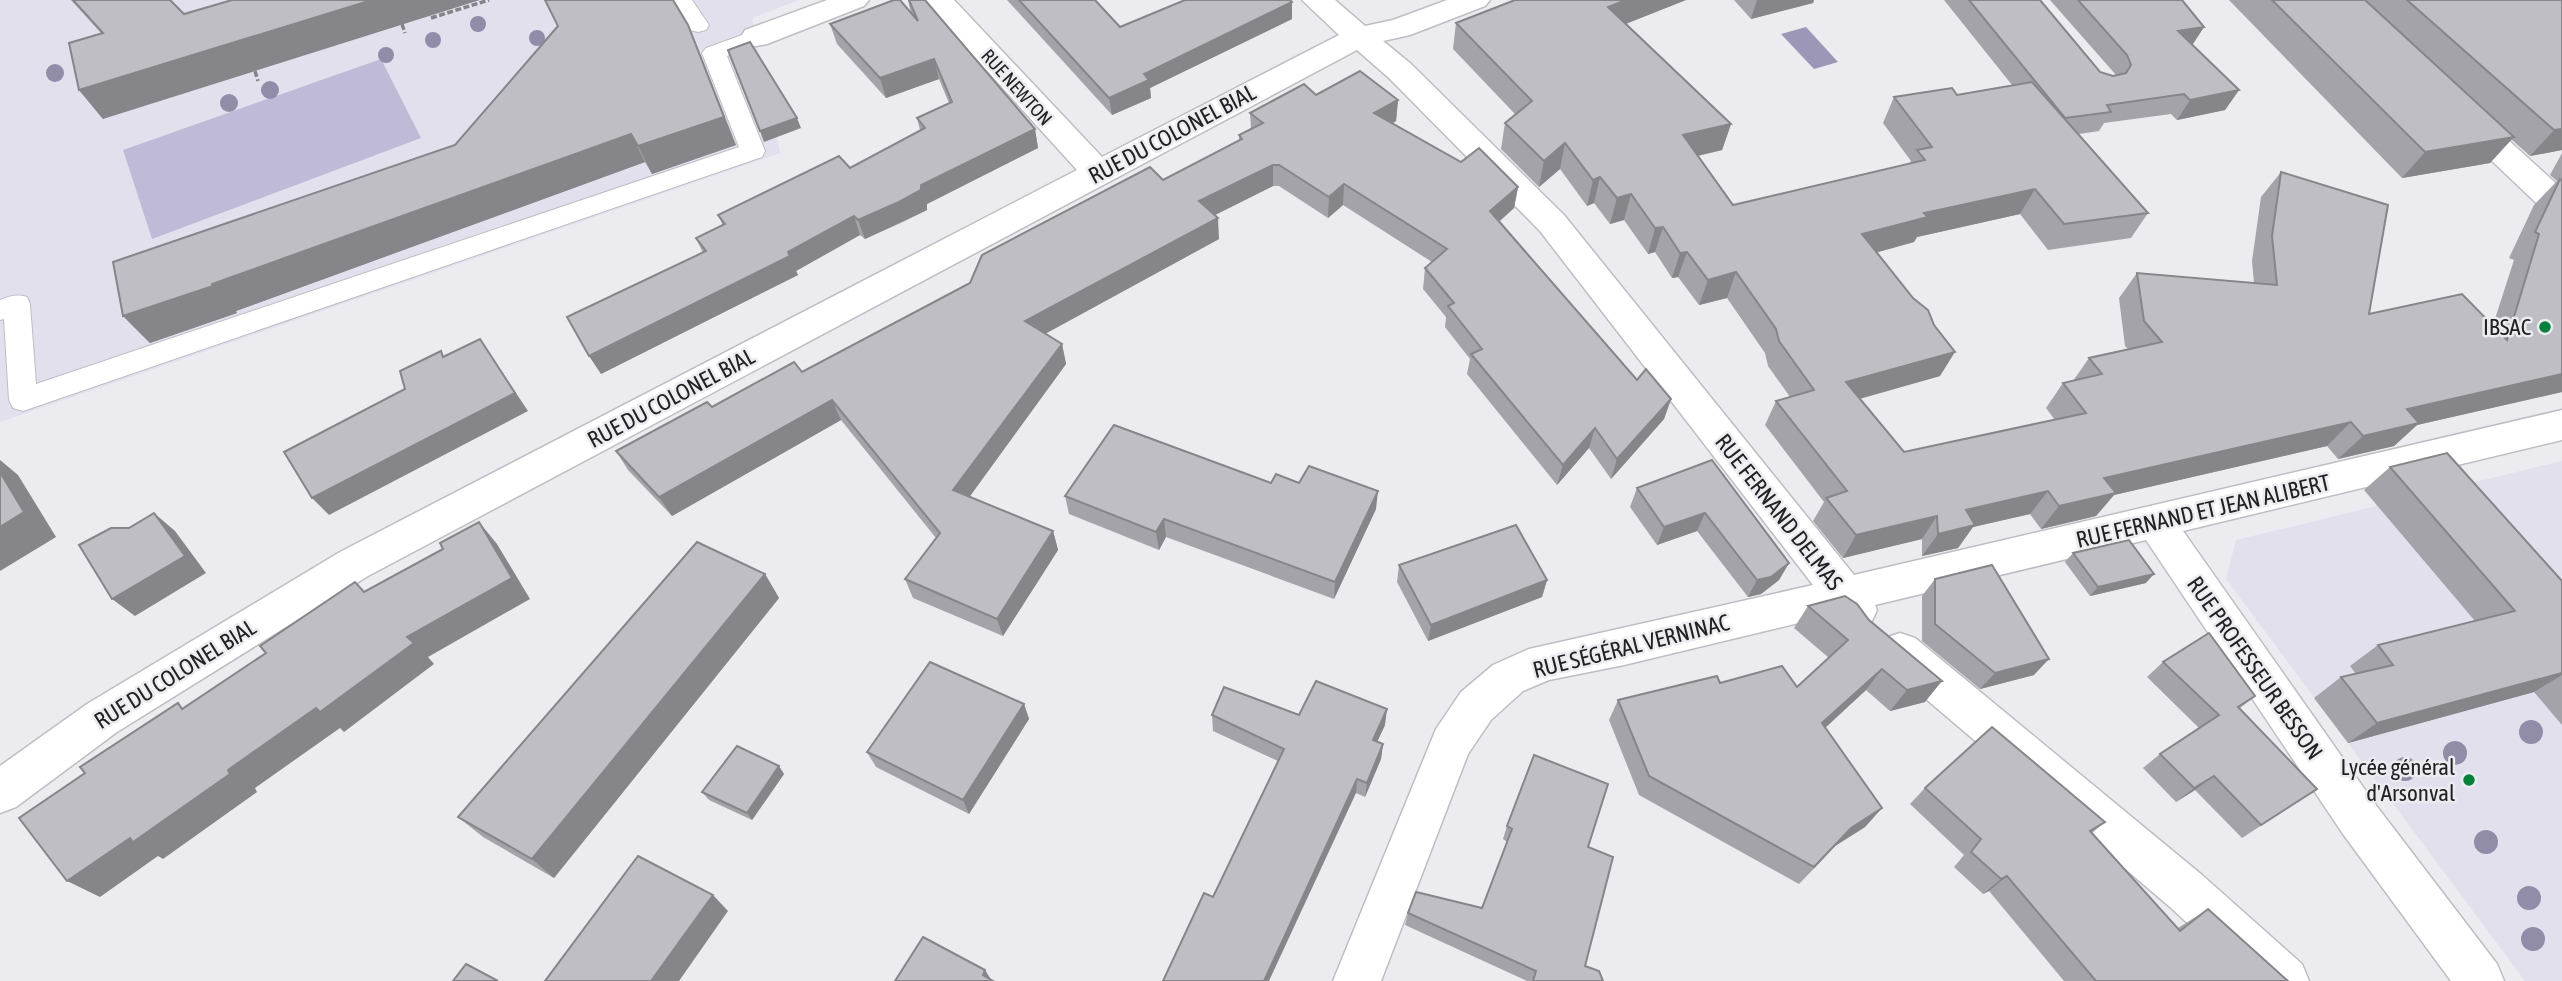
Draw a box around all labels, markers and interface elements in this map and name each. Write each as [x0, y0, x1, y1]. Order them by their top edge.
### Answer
street label: RUE NEWTON [977, 44, 1057, 130]
street label: RUE DU COLONEL BIAL [1084, 79, 1260, 189]
place label: IBSAC [2483, 314, 2531, 340]
marker: IBSAC [2537, 319, 2553, 335]
street label: RUE DU COLONEL BIAL [583, 343, 759, 453]
street label: RUE FERNAND DELMAS [1710, 429, 1848, 596]
street label: RUE FERNAND ET JEAN ALIBERT [2074, 469, 2332, 553]
street label: RUE PROFESSEUR BESSON [2182, 571, 2328, 765]
street label: RUE SÉGÉRAL VERNINAC [1530, 609, 1732, 683]
street label: RUE DU COLONEL BIAL [90, 614, 260, 734]
place label: Lycée général d'Arsonval [2341, 754, 2455, 806]
marker: Lycée général d'Arsonval [2461, 772, 2477, 788]

